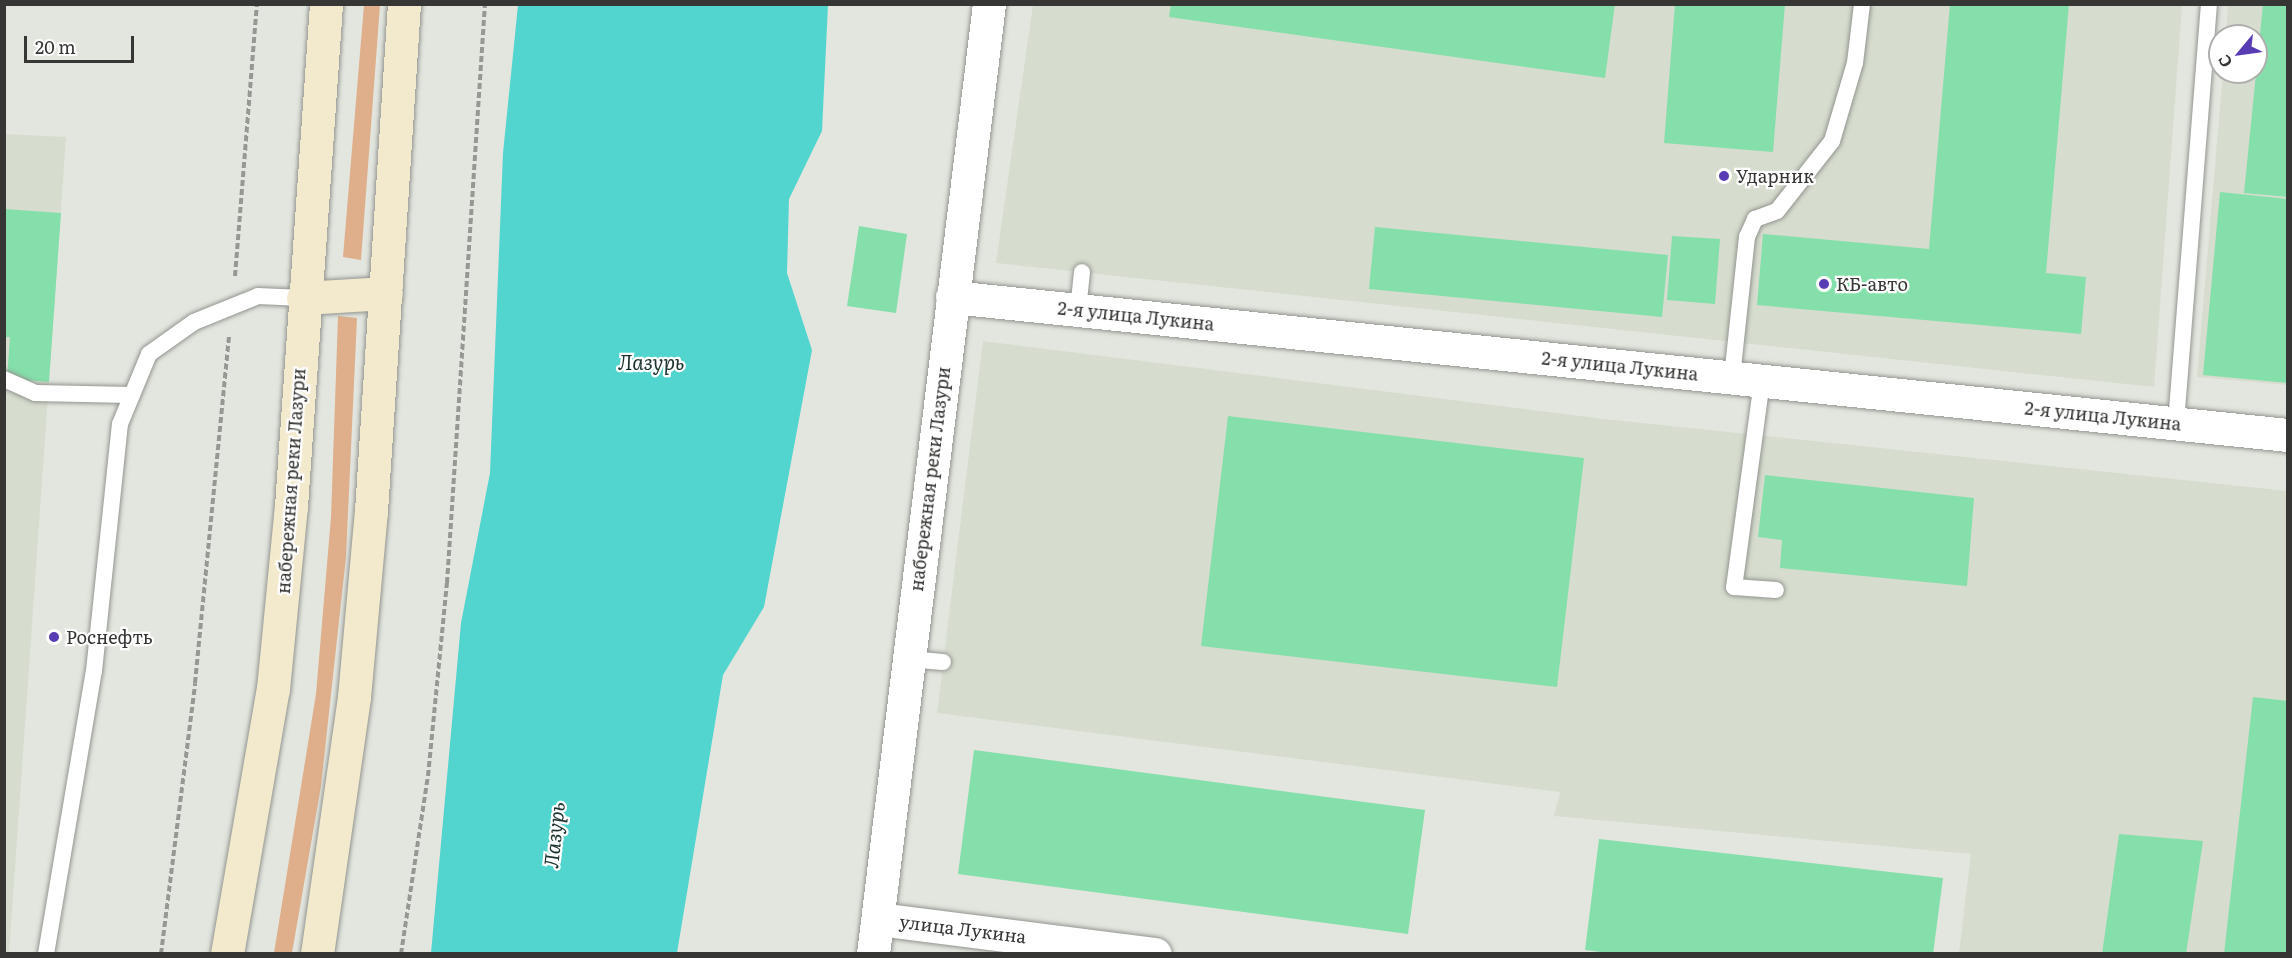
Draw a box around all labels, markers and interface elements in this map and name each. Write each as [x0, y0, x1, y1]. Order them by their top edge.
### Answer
scale bar [27, 24, 136, 62]
north arrow [2208, 24, 2268, 84]
text: 20 m [35, 33, 76, 60]
text: С [2211, 51, 2237, 73]
place label: Ударник [1736, 165, 1814, 187]
marker: Ударник [1717, 169, 1731, 183]
place label: КБ-авто [1836, 273, 1908, 295]
marker: КБ-авто [1817, 277, 1831, 291]
street label: 2-я улица Лукина [1057, 297, 1215, 335]
street label: 2-я улица Лукина [1541, 347, 1699, 385]
water label: Лазурь [618, 349, 684, 373]
street label: набережная реки Лазури [905, 365, 955, 593]
street label: набережная реки Лазури [272, 367, 310, 595]
street label: 2-я улица Лукина [2024, 397, 2182, 435]
place label: Роснефть [66, 626, 153, 648]
marker: Роснефть [47, 630, 61, 644]
water label: Лазурь [538, 801, 568, 869]
street label: улица Лукина [898, 911, 1028, 947]

